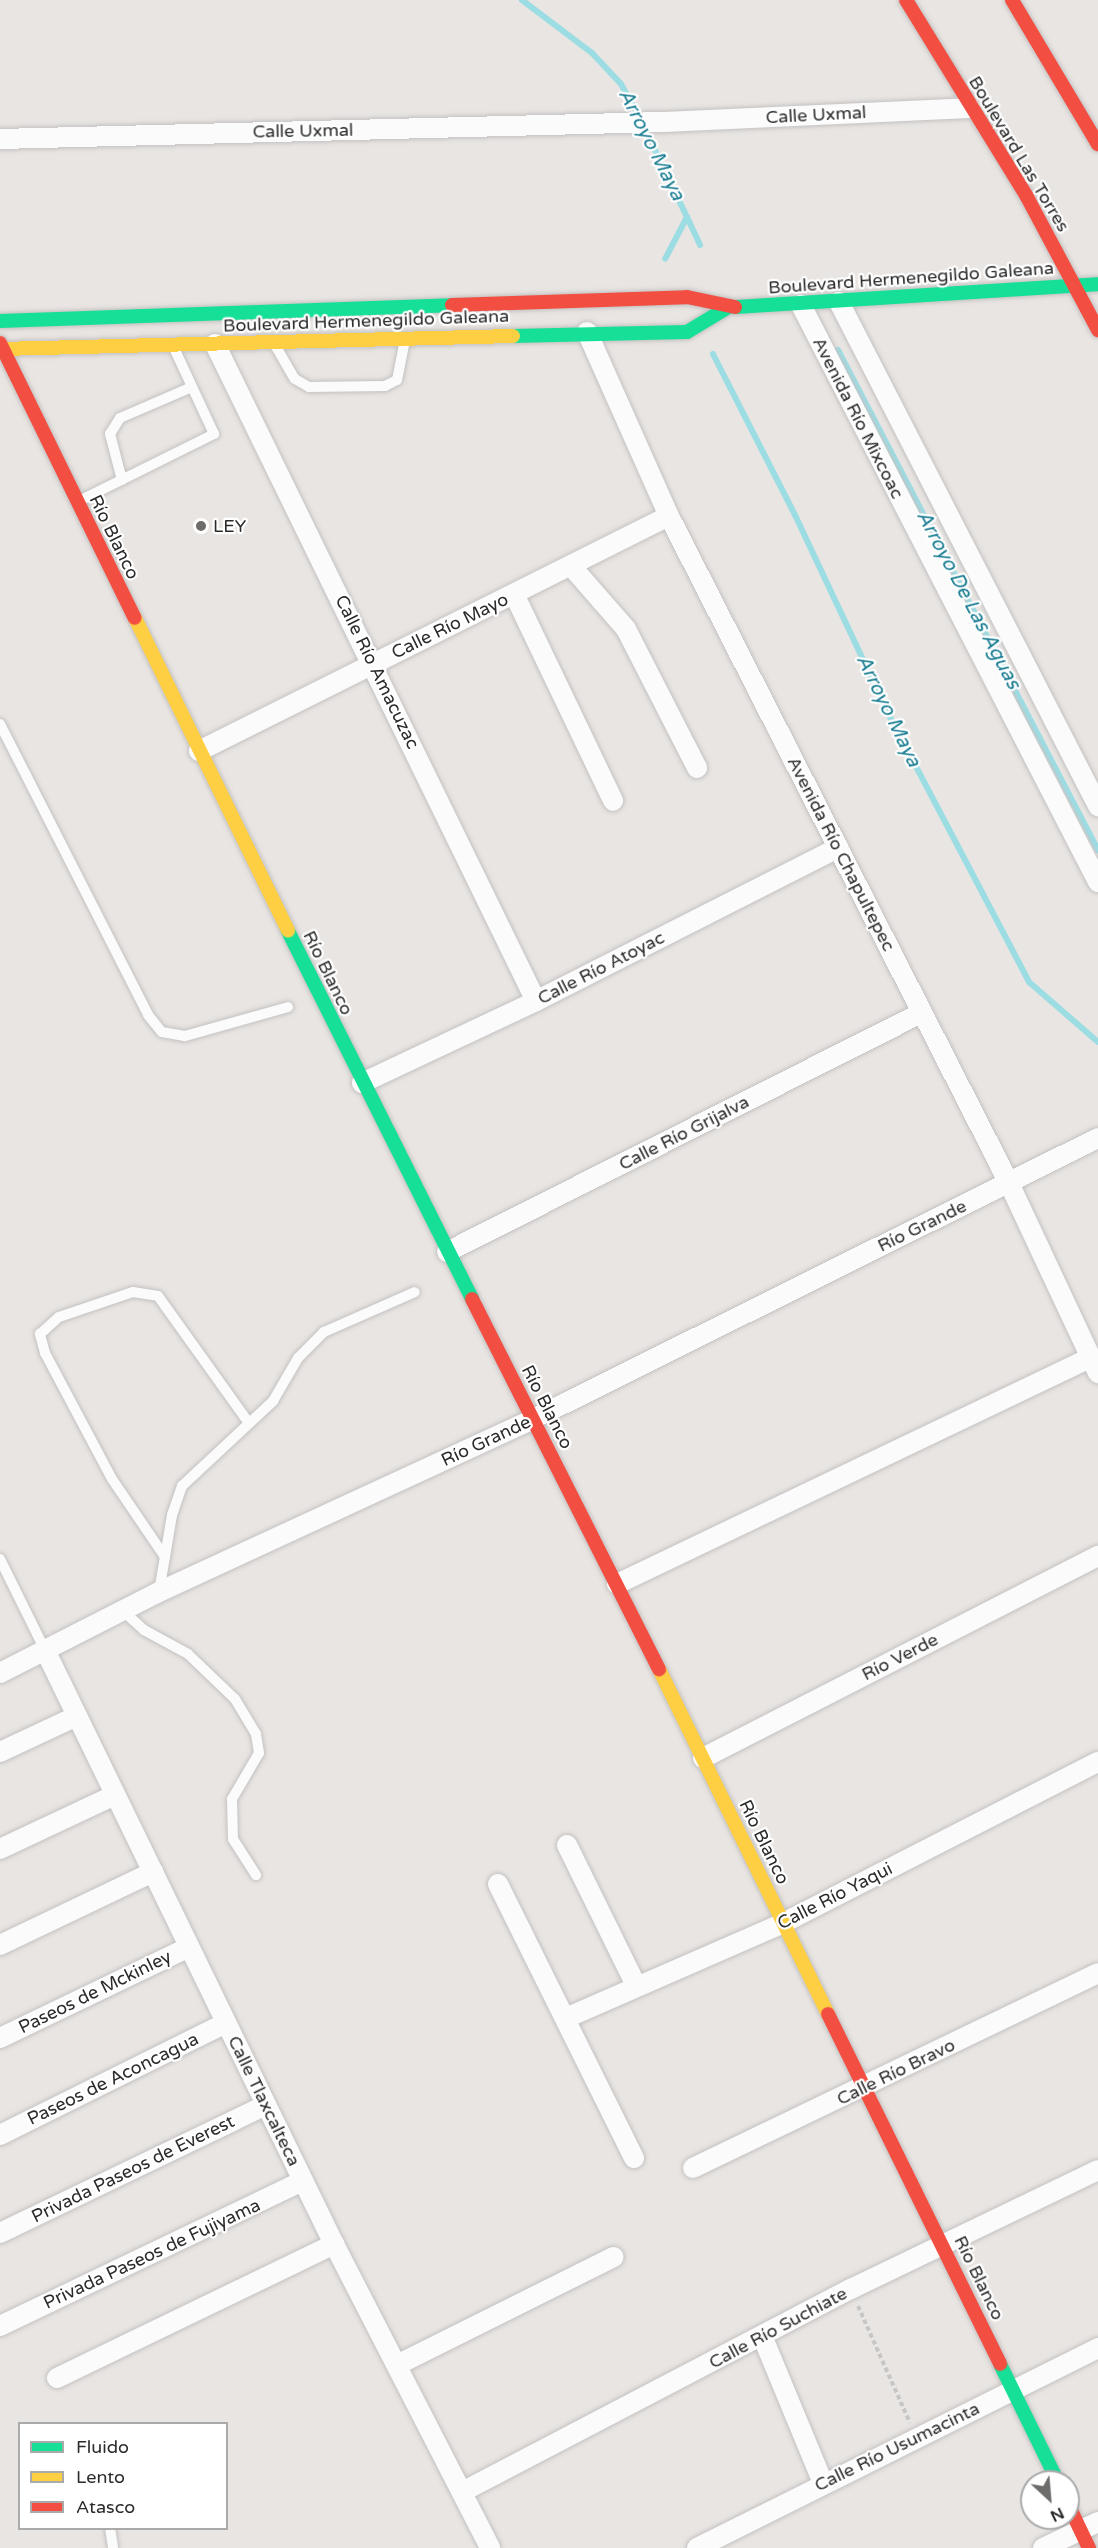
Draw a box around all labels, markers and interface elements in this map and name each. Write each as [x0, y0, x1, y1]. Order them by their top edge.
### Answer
street label: Boulevard Las Torres [964, 72, 1074, 236]
water label: Arroyo Maya [613, 85, 689, 205]
street label: Calle Uxmal [765, 102, 867, 128]
street label: Calle Uxmal [252, 119, 354, 143]
street label: Boulevard Hermenegildo Galeana [767, 257, 1055, 299]
street label: Boulevard Hermenegildo Galeana [223, 305, 509, 337]
street label: Avenida Río Mixcoac [808, 334, 908, 502]
street label: Río Blanco [84, 491, 144, 583]
water label: Arroyo De Las Aguas [911, 507, 1025, 693]
place label: LEY [213, 515, 246, 537]
marker: LEY [194, 519, 208, 533]
street label: Calle Río Mayo [388, 588, 512, 664]
street label: Calle Río Amacuzac [330, 592, 424, 752]
water label: Arroyo Maya [850, 651, 926, 771]
street label: Avenida Río Chapultepec [782, 753, 900, 955]
street label: Río Blanco [298, 927, 358, 1019]
street label: Calle Río Atoyac [534, 927, 668, 1009]
street label: Calle Río Grijalva [615, 1091, 753, 1175]
street label: Río Grande [874, 1195, 970, 1257]
street label: Río Blanco [517, 1361, 577, 1453]
street label: Río Grande [438, 1411, 534, 1471]
street label: Río Verde [858, 1629, 942, 1685]
street label: Río Blanco [734, 1796, 794, 1888]
street label: Calle Río Yaqui [774, 1858, 896, 1934]
street label: Paseos de Mckinley [15, 1946, 175, 2038]
street label: Paseos de Aconcagua [24, 2028, 202, 2130]
street label: Calle Tlaxcalteca [223, 2032, 305, 2170]
street label: Calle Río Bravo [833, 2034, 959, 2110]
street label: Privada Paseos de Everest [28, 2110, 238, 2228]
street label: Privada Paseos de Fujiyama [40, 2194, 264, 2314]
street label: Río Blanco [949, 2232, 1009, 2324]
street label: Calle Río Suchiate [705, 2283, 851, 2373]
street label: Calle Río Usumacinta [811, 2398, 983, 2496]
legend [18, 2422, 228, 2530]
text: Fluido [76, 2436, 129, 2458]
text: Lento [76, 2466, 125, 2488]
north arrow [1020, 2470, 1080, 2530]
text: Atasco [76, 2496, 135, 2518]
text: N [1047, 2503, 1067, 2526]

